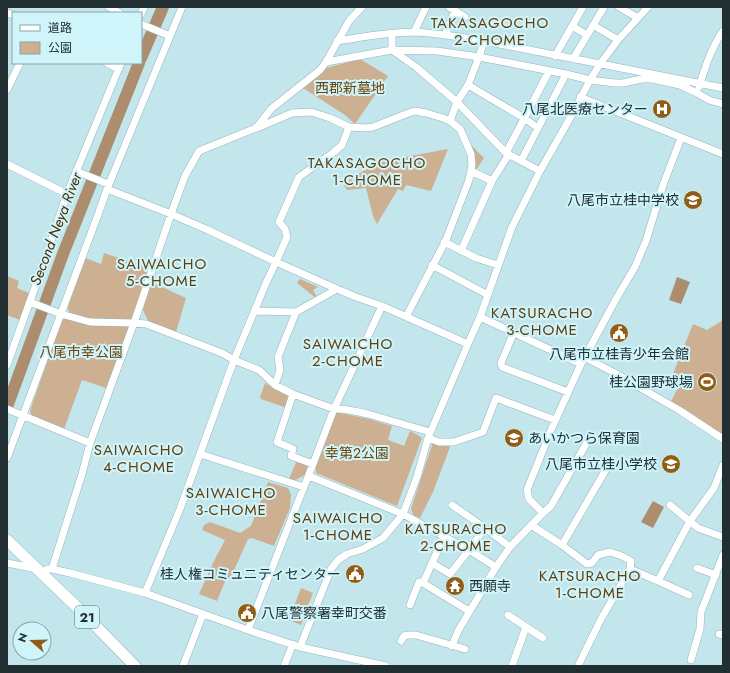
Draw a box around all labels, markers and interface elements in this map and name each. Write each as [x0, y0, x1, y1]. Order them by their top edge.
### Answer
legend [12, 12, 142, 64]
district label: TAKASAGOCHO 2-CHOME [431, 12, 549, 51]
text: 道路 [48, 19, 72, 37]
text: 公園 [48, 39, 72, 57]
park label: 西郡新墓地 [315, 78, 385, 98]
hospital icon: 八尾北医療センター [651, 98, 673, 120]
place label: 八尾北医療センター [522, 99, 648, 119]
district label: TAKASAGOCHO 1-CHOME [308, 152, 426, 191]
water label: Second Neya River [24, 168, 88, 289]
school or university icon: 八尾市立桂中学校 [682, 189, 704, 211]
place label: 八尾市立桂中学校 [567, 190, 679, 210]
district label: SAIWAICHO 5-CHOME [117, 253, 207, 292]
district label: KATSURACHO 3-CHOME [491, 302, 593, 341]
public building icon: 八尾市立桂青少年会館 [608, 322, 630, 344]
district label: SAIWAICHO 2-CHOME [303, 333, 393, 372]
park label: 八尾市幸公園 [39, 342, 123, 362]
place label: 八尾市立桂青少年会館 [549, 344, 689, 364]
sports icon: 桂公園野球場 [696, 371, 718, 393]
place label: 桂公園野球場 [609, 372, 693, 392]
school or university icon: あいかつら保育園 [503, 427, 525, 449]
place label: あいかつら保育園 [528, 428, 640, 448]
district label: SAIWAICHO 4-CHOME [94, 439, 184, 478]
park label: 幸第2公園 [325, 443, 389, 463]
school or university icon: 八尾市立桂小学校 [660, 453, 682, 475]
place label: 八尾市立桂小学校 [545, 454, 657, 474]
district label: SAIWAICHO 3-CHOME [186, 482, 276, 521]
district label: SAIWAICHO 1-CHOME [293, 507, 383, 546]
district label: KATSURACHO 2-CHOME [405, 518, 507, 557]
public building icon: 桂人権コミュニティセンター [344, 563, 366, 585]
place label: 桂人権コミュニティセンター [160, 564, 341, 584]
district label: KATSURACHO 1-CHOME [539, 565, 641, 604]
temple icon: 西願寺 [444, 575, 466, 597]
place label: 西願寺 [469, 576, 511, 596]
public building icon: 八尾警察署幸町交番 [236, 602, 258, 624]
place label: 八尾警察署幸町交番 [261, 603, 387, 623]
road number: 21 [75, 606, 99, 628]
north arrow [12, 621, 52, 661]
text: N [14, 631, 32, 644]

